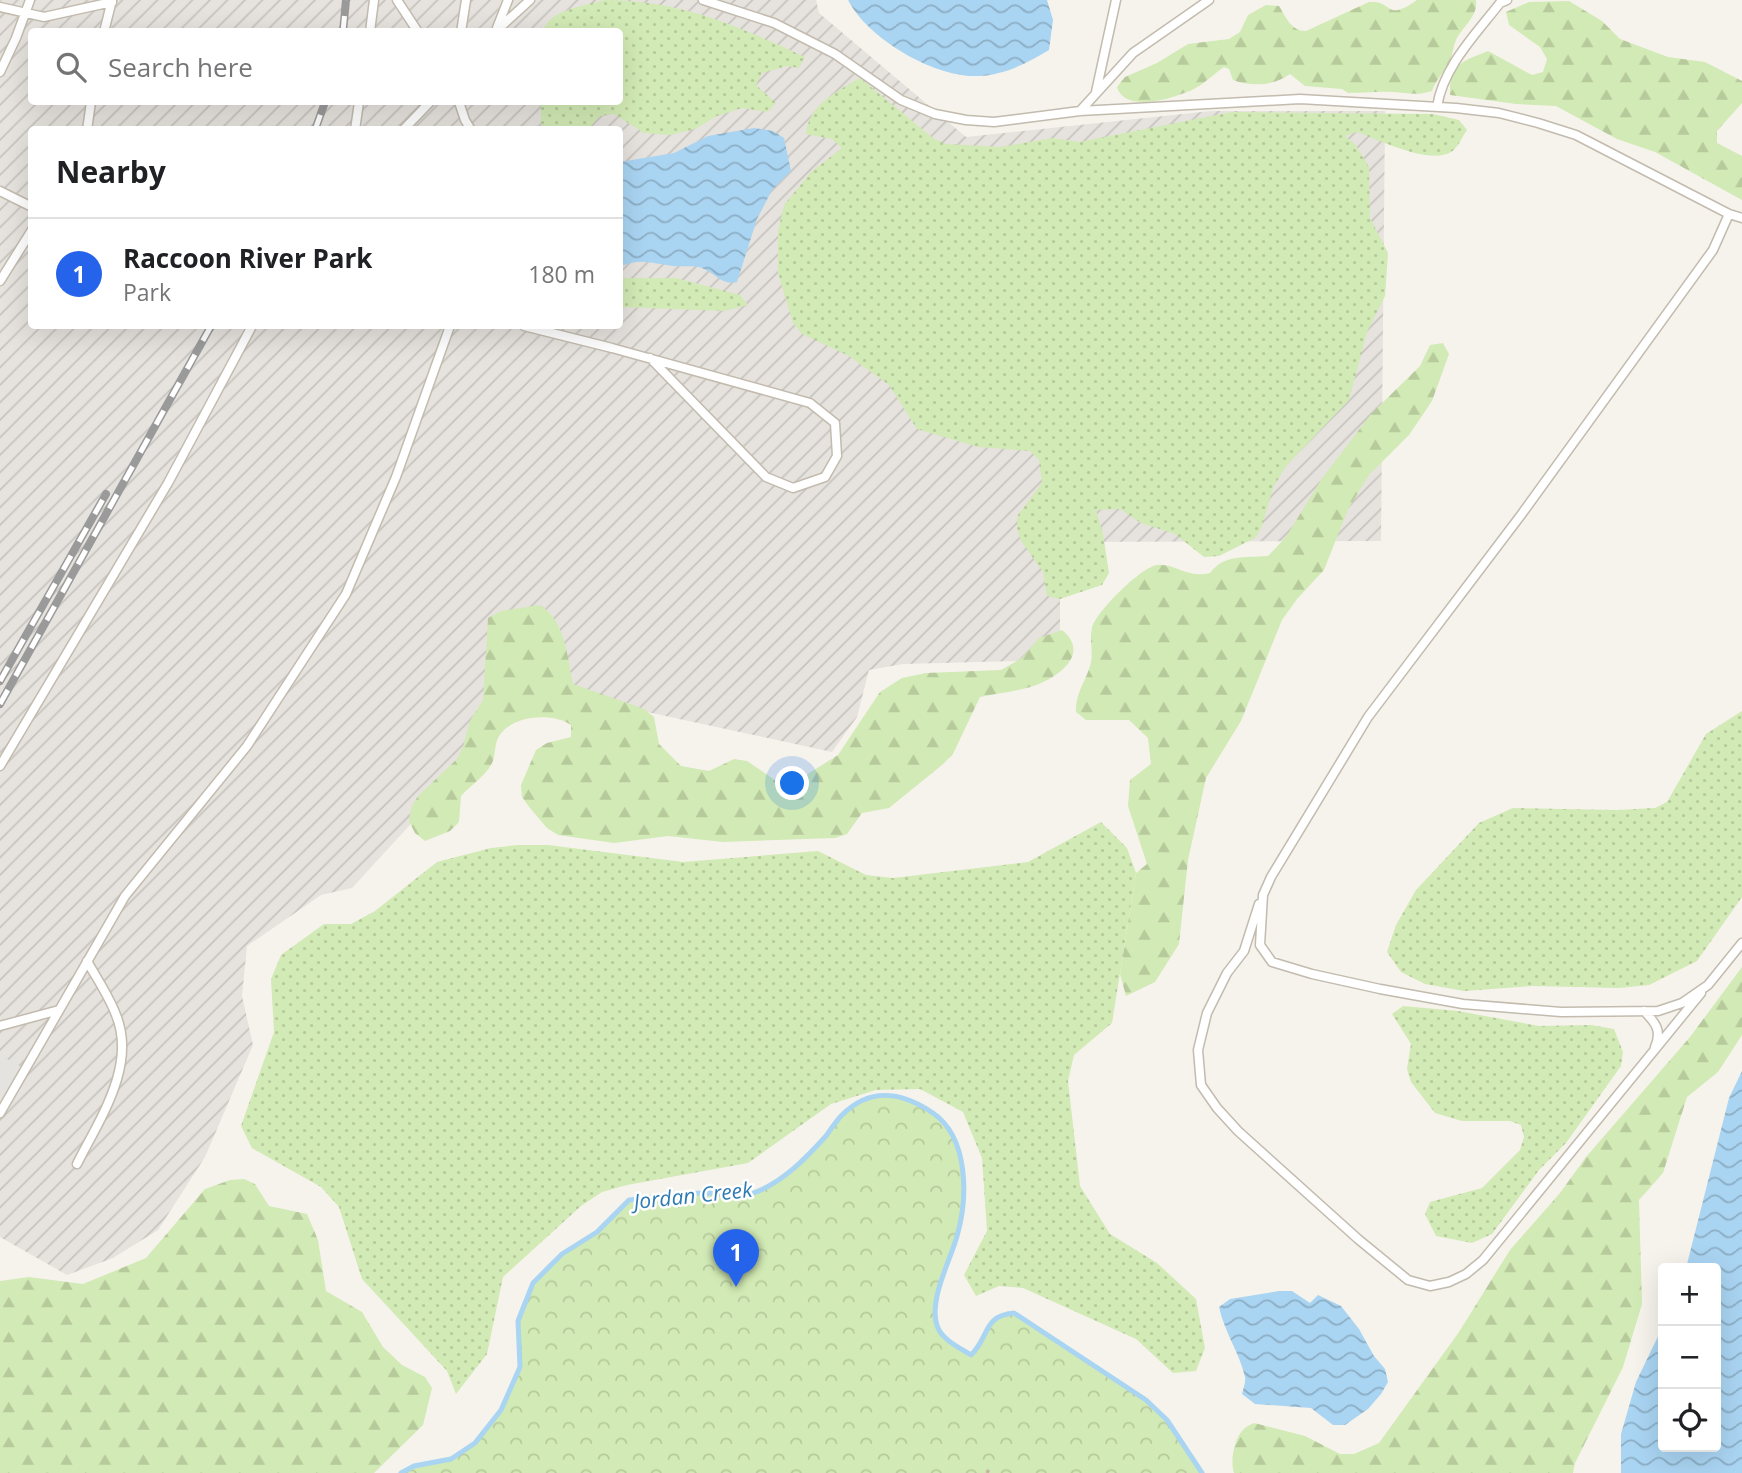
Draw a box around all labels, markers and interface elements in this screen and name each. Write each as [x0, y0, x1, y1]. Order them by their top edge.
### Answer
search box [28, 28, 623, 105]
icon: search [52, 48, 90, 86]
text: Search here [108, 49, 253, 85]
text: Nearby [56, 151, 166, 192]
text: Raccoon River Park [123, 240, 372, 276]
text: 1 [72, 258, 86, 290]
text: 180 m [528, 258, 595, 290]
text: Park [123, 276, 171, 308]
your location [775, 766, 809, 800]
water label: Jordan Creek [628, 1175, 754, 1216]
pin: 1 [713, 1229, 759, 1287]
map controls [1658, 1263, 1721, 1452]
button: + [1658, 1263, 1721, 1326]
button: − [1658, 1326, 1721, 1389]
button: locate [1658, 1389, 1721, 1452]

